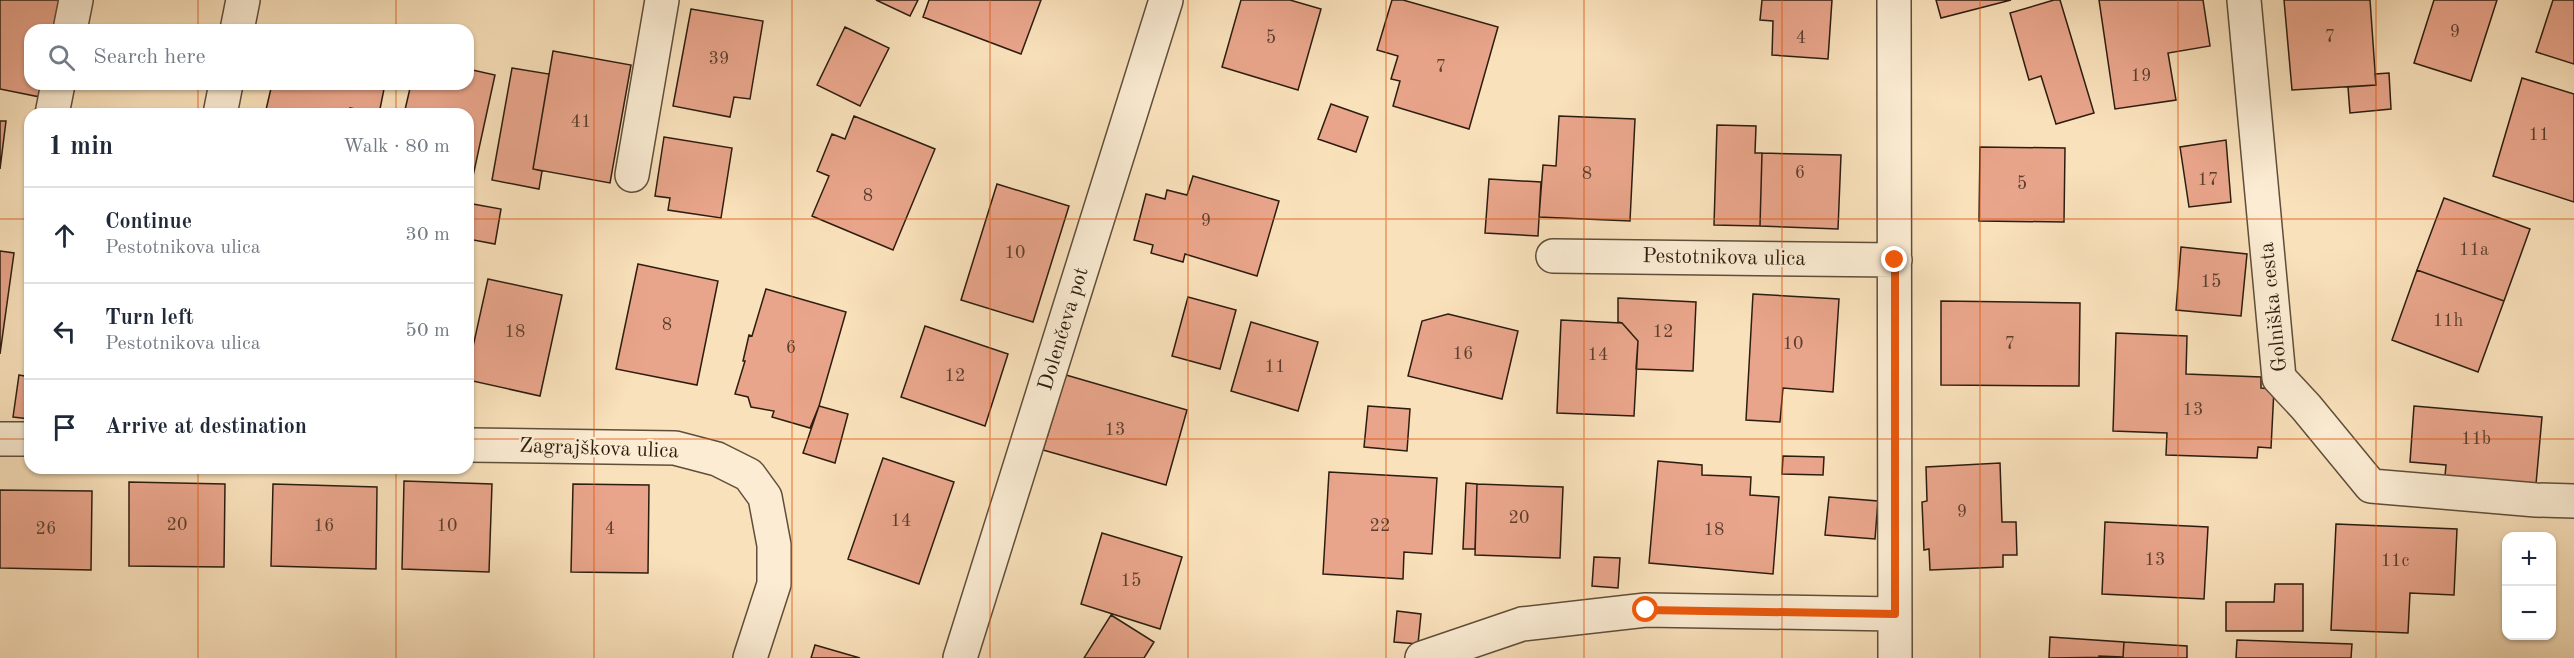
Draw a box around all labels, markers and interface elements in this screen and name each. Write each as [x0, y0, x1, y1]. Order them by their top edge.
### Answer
house number: 9 [2450, 23, 2460, 41]
search box [24, 24, 474, 90]
house number: 7 [2325, 28, 2335, 46]
house number: 5 [1266, 29, 1276, 47]
house number: 4 [1796, 29, 1806, 47]
icon: search [45, 41, 78, 74]
text: Search here [93, 46, 206, 68]
house number: 39 [709, 50, 729, 68]
house number: 7 [1436, 58, 1446, 76]
house number: 19 [2131, 67, 2151, 85]
house number: 41 [571, 113, 591, 131]
house number: 11 [2529, 126, 2549, 144]
text: 1 min [48, 134, 113, 160]
text: Walk · 80 m [343, 137, 450, 157]
house number: 6 [1795, 164, 1805, 182]
house number: 8 [1582, 165, 1592, 183]
house number: 17 [2198, 171, 2218, 189]
house number: 5 [2017, 175, 2027, 193]
house number: 8 [863, 187, 873, 205]
text: Continue [105, 211, 192, 233]
house number: 9 [1201, 212, 1211, 230]
icon: ahead [48, 219, 81, 252]
text: 30 m [405, 225, 450, 245]
text: Pestotnikova ulica [105, 238, 261, 258]
street label: Golniška cesta [2257, 241, 2291, 373]
house number: 11a [2459, 241, 2489, 259]
house number: 10 [1005, 244, 1025, 262]
street label: Pestotnikova ulica [1642, 246, 1806, 270]
route end [1881, 246, 1907, 272]
street label: Dolenčeva pot [1035, 265, 1093, 393]
house number: 15 [2201, 273, 2221, 291]
text: Turn left [105, 307, 194, 329]
house number: 11h [2433, 312, 2464, 330]
icon: left [48, 315, 81, 348]
house number: 8 [662, 316, 672, 334]
text: 50 m [405, 321, 450, 341]
house number: 18 [505, 323, 525, 341]
house number: 12 [1653, 323, 1673, 341]
text: Pestotnikova ulica [105, 334, 261, 354]
house number: 10 [1783, 335, 1803, 353]
house number: 7 [2005, 335, 2015, 353]
house number: 6 [786, 339, 796, 357]
house number: 16 [1453, 345, 1473, 363]
house number: 14 [1588, 346, 1608, 364]
house number: 11 [1265, 358, 1285, 376]
house number: 12 [945, 367, 965, 385]
house number: 13 [2183, 401, 2203, 419]
icon: arrive [48, 411, 81, 444]
text: Arrive at destination [105, 416, 307, 438]
house number: 13 [1105, 421, 1125, 439]
house number: 11b [2461, 430, 2491, 448]
street label: Zagrajškova ulica [519, 436, 679, 462]
house number: 9 [1957, 503, 1967, 521]
house number: 20 [1509, 509, 1529, 527]
house number: 14 [891, 512, 911, 530]
house number: 20 [167, 516, 187, 534]
house number: 16 [314, 517, 334, 535]
house number: 10 [437, 517, 457, 535]
house number: 22 [1370, 517, 1390, 535]
house number: 26 [36, 520, 56, 538]
house number: 4 [605, 520, 615, 538]
house number: 18 [1704, 521, 1724, 539]
map controls [2502, 532, 2556, 640]
button: + [2502, 532, 2556, 586]
house number: 13 [2145, 551, 2165, 569]
house number: 11c [2381, 552, 2410, 570]
house number: 15 [1121, 572, 1141, 590]
button: − [2502, 586, 2556, 640]
route start [1632, 596, 1658, 622]

